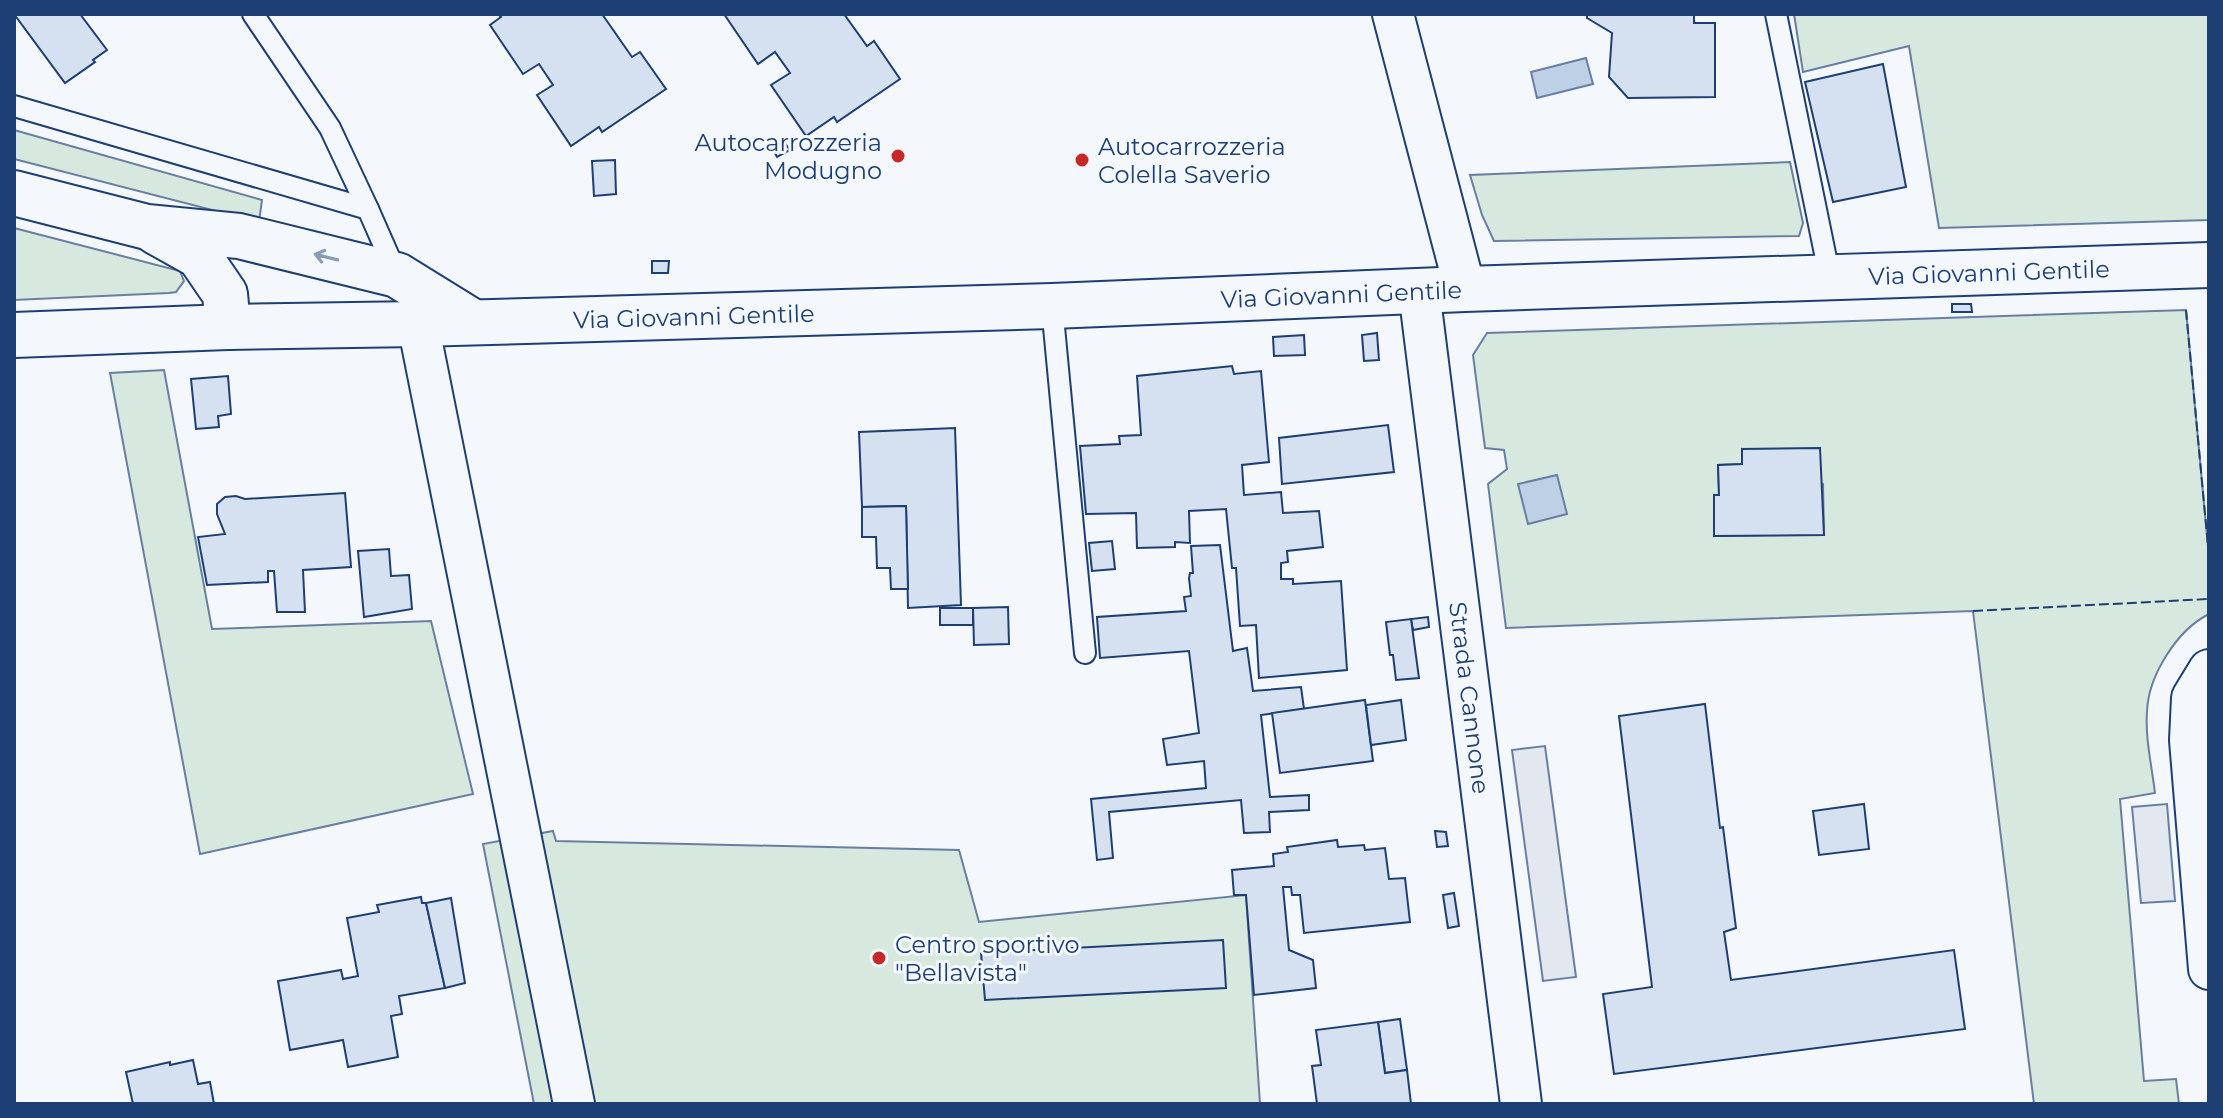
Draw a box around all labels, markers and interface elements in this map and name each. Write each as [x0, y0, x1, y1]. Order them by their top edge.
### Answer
place label: Autocarrozzeria Modugno [694, 128, 882, 185]
place label: Autocarrozzeria Colella Saverio [1098, 132, 1286, 189]
marker: Autocarrozzeria Modugno [889, 147, 907, 165]
marker: Autocarrozzeria Colella Saverio [1073, 151, 1091, 169]
one-way arrow [314, 249, 340, 264]
street label: Via Giovanni Gentile [1868, 254, 2110, 290]
street label: Via Giovanni Gentile [1220, 275, 1463, 314]
street label: Via Giovanni Gentile [573, 298, 815, 334]
street label: Strada Cannone [1444, 600, 1496, 796]
place label: Centro sportivo "Bellavista" [895, 930, 1080, 987]
marker: Centro sportivo "Bellavista" [870, 949, 888, 967]

